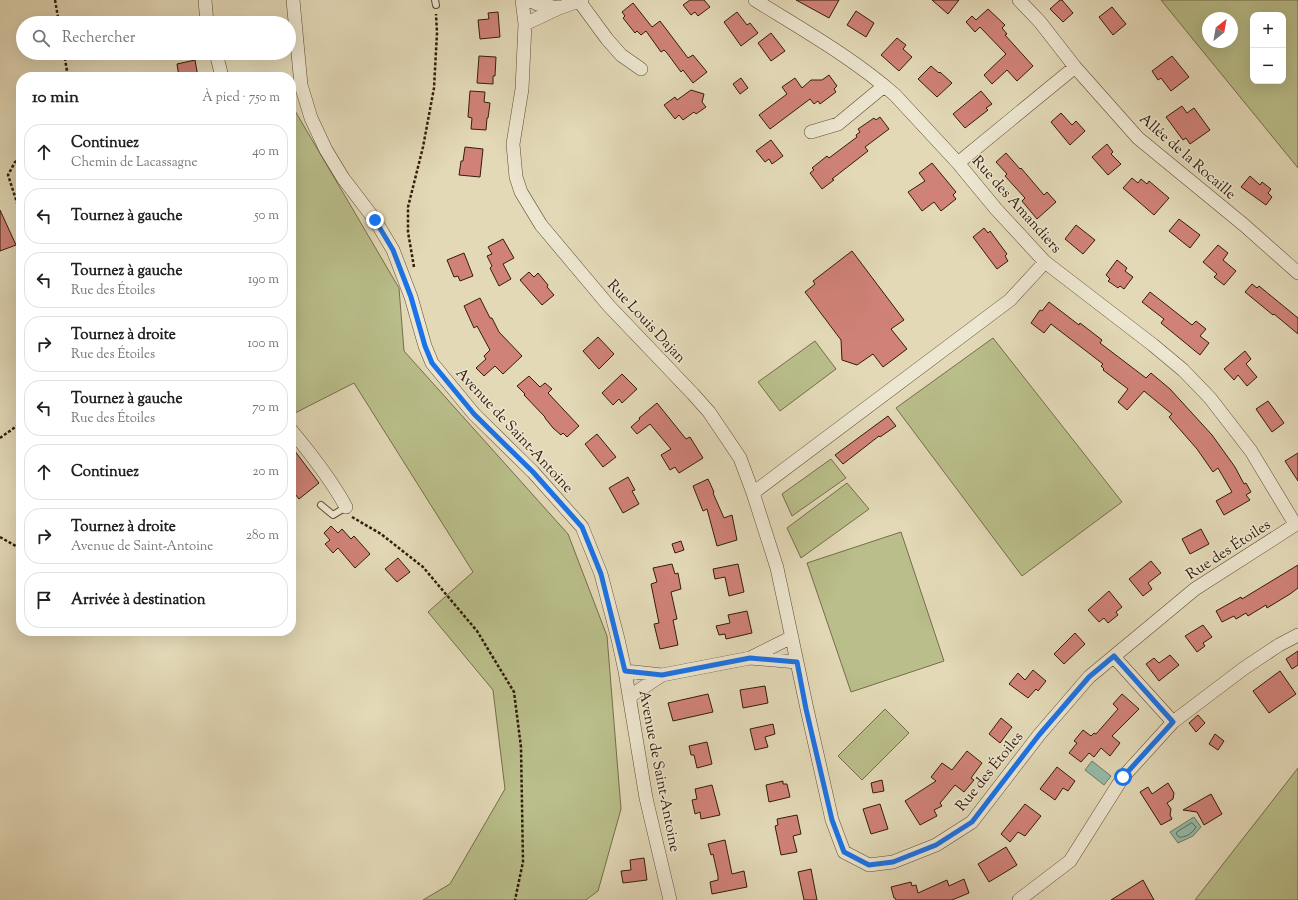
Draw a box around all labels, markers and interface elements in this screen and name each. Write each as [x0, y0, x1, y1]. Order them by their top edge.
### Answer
north arrow [1202, 12, 1238, 48]
map controls [1250, 12, 1286, 84]
button: + [1250, 12, 1286, 48]
search box [16, 16, 296, 60]
icon: search [30, 27, 52, 49]
text: Rechercher [62, 28, 135, 49]
button: − [1250, 48, 1286, 84]
text: 10 min [32, 86, 79, 110]
text: À pied · 750 m [202, 89, 280, 107]
street label: Allée de la Rocaille [1134, 109, 1240, 205]
text: Continuez [71, 133, 139, 154]
icon: ahead [33, 141, 55, 163]
text: 40 m [252, 143, 279, 161]
street label: Rue des Amandiers [966, 152, 1066, 259]
text: Chemin de Lacassagne [71, 154, 198, 172]
icon: left [33, 205, 55, 227]
text: Tournez à gauche [71, 206, 182, 227]
text: 50 m [254, 207, 279, 225]
route end [366, 211, 384, 229]
text: Tournez à gauche [71, 261, 182, 282]
icon: left [33, 269, 55, 291]
text: 190 m [248, 271, 279, 289]
street label: Rue Louis Dajan [602, 276, 690, 368]
text: Rue des Étoiles [71, 282, 155, 300]
text: Tournez à droite [71, 325, 176, 346]
icon: right [33, 333, 55, 355]
text: 100 m [247, 335, 279, 353]
text: Rue des Étoiles [71, 346, 155, 364]
street label: Avenue de Saint-Antoine [450, 364, 578, 498]
text: Tournez à gauche [71, 389, 182, 410]
icon: left [33, 397, 55, 419]
text: 70 m [252, 399, 279, 417]
text: Rue des Étoiles [71, 410, 155, 428]
icon: ahead [33, 461, 55, 483]
text: Continuez [71, 462, 139, 483]
text: 20 m [253, 463, 279, 481]
street label: Rue des Étoiles [1182, 514, 1275, 586]
text: Tournez à droite [71, 517, 176, 538]
icon: right [33, 525, 55, 547]
text: 280 m [246, 527, 279, 545]
text: Avenue de Saint-Antoine [71, 538, 213, 556]
icon: arrive [33, 589, 55, 611]
text: Arrivée à destination [71, 590, 206, 611]
street label: Avenue de Saint-Antoine [633, 689, 685, 854]
street label: Rue des Étoiles [951, 727, 1029, 816]
route start [1114, 768, 1132, 786]

